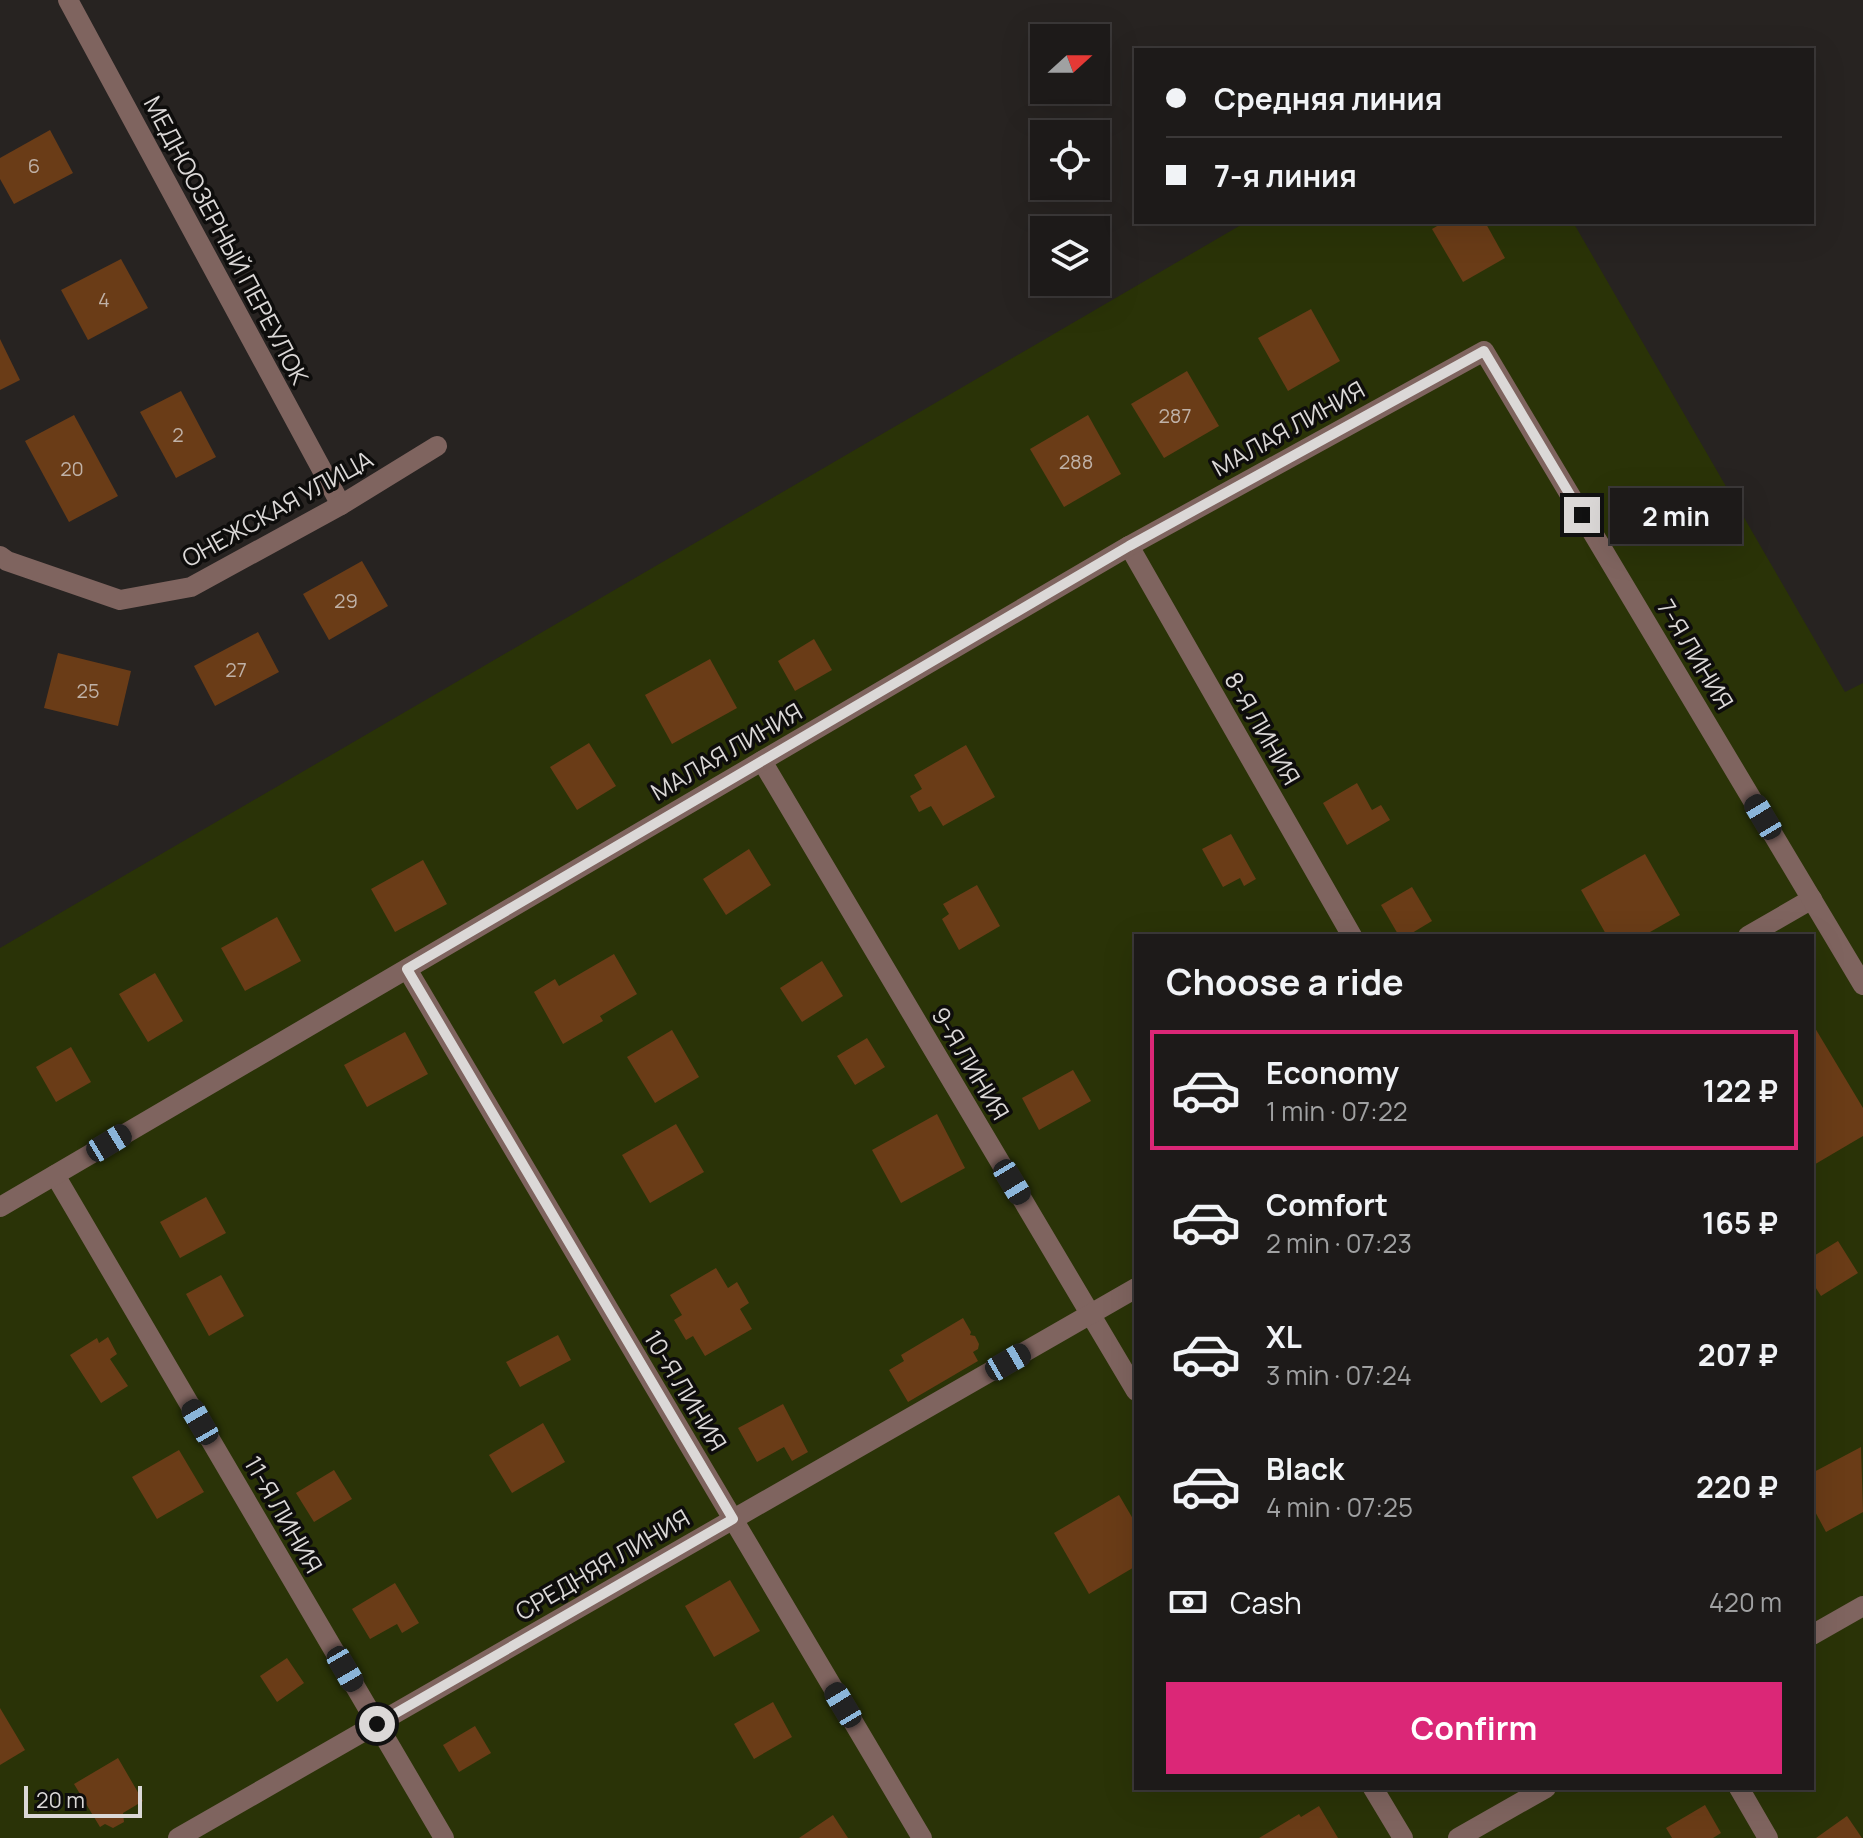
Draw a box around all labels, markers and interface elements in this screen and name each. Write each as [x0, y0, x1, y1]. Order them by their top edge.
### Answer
north arrow [1030, 24, 1110, 104]
map controls [1030, 24, 1110, 296]
text: Средняя линия [1214, 78, 1442, 119]
street label: МЕДНООЗЕРНЫЙ ПЕРЕУЛОК [137, 90, 317, 391]
button: locate [1030, 120, 1110, 200]
house number: 6 [28, 152, 40, 179]
text: 7-я линия [1214, 155, 1357, 196]
button: layers [1030, 216, 1110, 296]
house number: 4 [98, 286, 110, 313]
street label: МАЛАЯ ЛИНИЯ [1206, 373, 1370, 483]
house number: 287 [1158, 402, 1192, 429]
house number: 2 [172, 421, 184, 448]
street label: ОНЕЖСКАЯ УЛИЦА [176, 442, 378, 574]
house number: 288 [1059, 448, 1093, 475]
house number: 20 [60, 455, 84, 482]
callout: 2 min [1610, 487, 1742, 543]
route end [1564, 497, 1600, 533]
text: 2 min [1642, 498, 1710, 534]
house number: 29 [334, 587, 358, 614]
street label: 7-Я ЛИНИЯ [1650, 593, 1742, 715]
house number: 27 [225, 656, 247, 683]
street label: 8-Я ЛИНИЯ [1217, 666, 1309, 790]
house number: 25 [77, 677, 99, 704]
street label: МАЛАЯ ЛИНИЯ [644, 694, 808, 808]
car [1740, 790, 1786, 844]
text: Choose a ride [1166, 957, 1404, 1006]
street label: 9-Я ЛИНИЯ [924, 1000, 1018, 1126]
text: Economy [1266, 1052, 1399, 1093]
icon: car [1170, 1054, 1242, 1126]
text: 122 ₽ [1703, 1070, 1778, 1111]
text: 1 min · 07:22 [1266, 1093, 1408, 1129]
car [82, 1120, 136, 1166]
car [989, 1155, 1035, 1209]
text: Comfort [1266, 1184, 1388, 1225]
icon: car [1170, 1186, 1242, 1258]
text: 165 ₽ [1702, 1202, 1778, 1243]
text: 2 min · 07:23 [1266, 1225, 1412, 1261]
text: XL [1266, 1316, 1302, 1357]
icon: car [1170, 1318, 1242, 1390]
street label: 10-Я ЛИНИЯ [637, 1324, 735, 1456]
text: 207 ₽ [1698, 1334, 1778, 1375]
car [981, 1340, 1035, 1384]
text: 3 min · 07:24 [1266, 1357, 1412, 1393]
car [178, 1395, 222, 1449]
text: Black [1266, 1448, 1344, 1489]
street label: 11-Я ЛИНИЯ [237, 1449, 331, 1579]
icon: car [1170, 1450, 1242, 1522]
text: 220 ₽ [1696, 1466, 1778, 1507]
text: 4 min · 07:25 [1266, 1489, 1413, 1525]
street label: СРЕДНЯЯ ЛИНИЯ [509, 1501, 695, 1627]
icon: cash [1166, 1580, 1210, 1624]
text: Cash [1230, 1582, 1302, 1623]
text: 420 m [1709, 1584, 1782, 1620]
car [323, 1642, 367, 1696]
car [820, 1678, 866, 1732]
button: Confirm [1166, 1682, 1782, 1774]
route start [359, 1706, 395, 1742]
scale bar [24, 1782, 142, 1818]
text: 20 m [36, 1785, 85, 1815]

